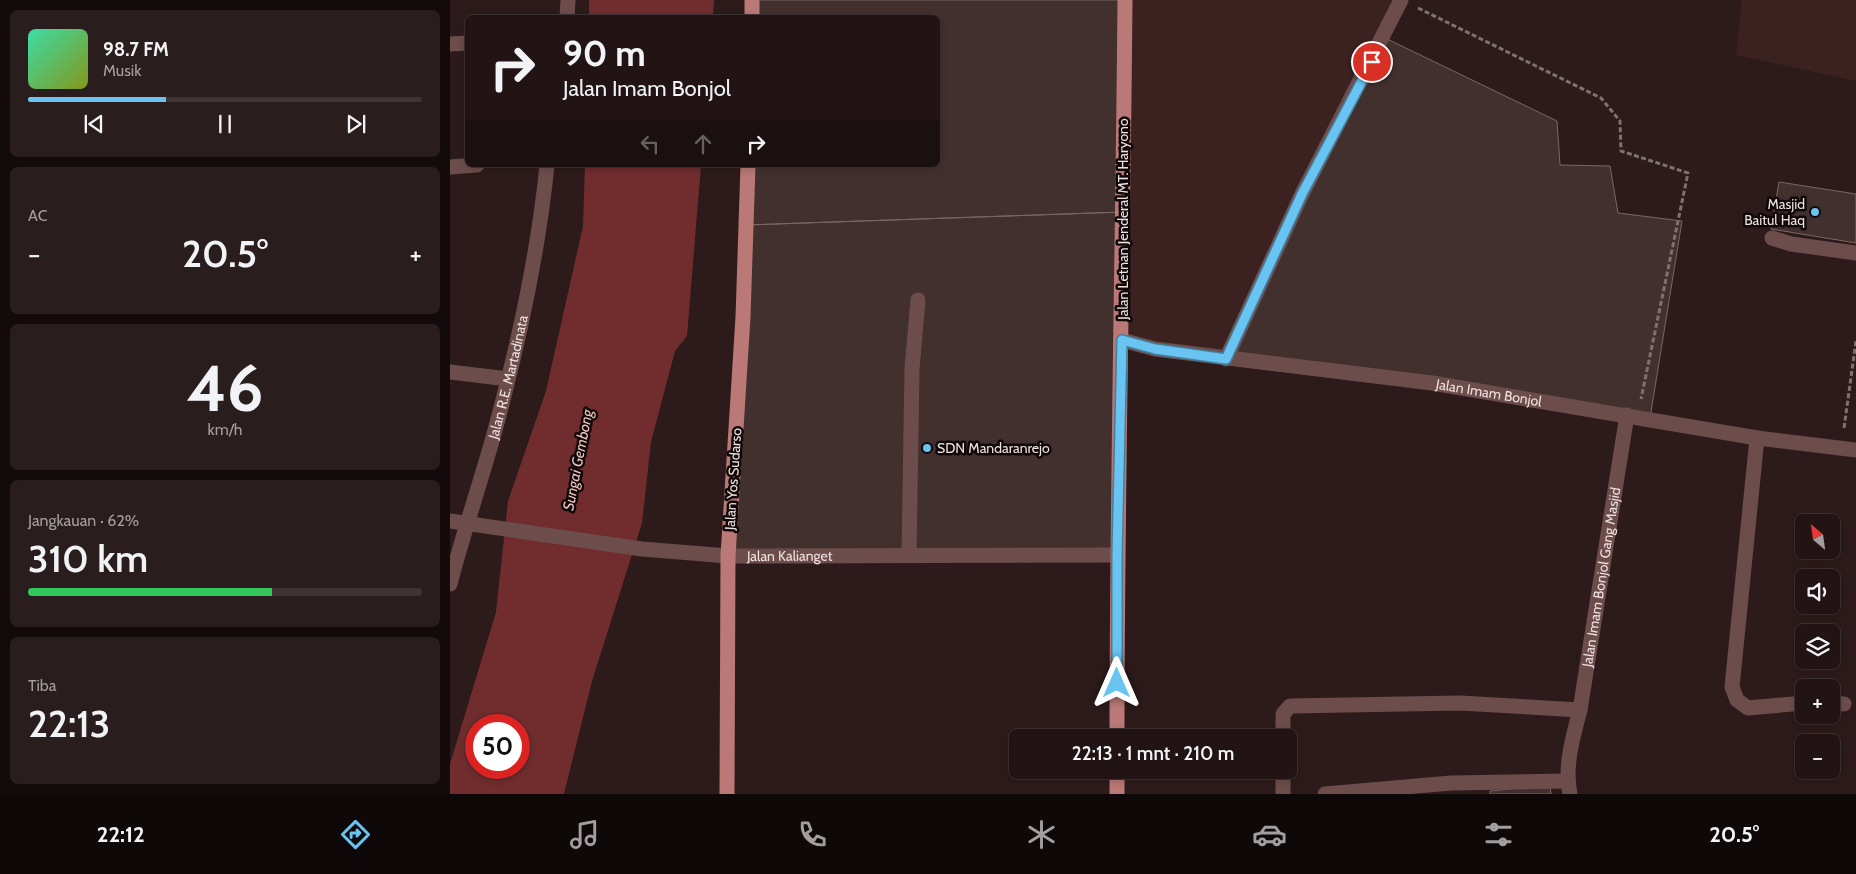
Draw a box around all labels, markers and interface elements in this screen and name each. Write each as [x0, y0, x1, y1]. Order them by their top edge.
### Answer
text: 90 m [563, 32, 646, 75]
icon: right [480, 35, 545, 100]
text: 98.7 FM [103, 38, 169, 61]
pin [1351, 41, 1393, 83]
icon: arrive [1358, 48, 1386, 76]
text: Musik [103, 61, 141, 80]
text: Jalan Imam Bonjol [563, 75, 731, 102]
icon: previous [80, 110, 108, 138]
icon: pause [211, 110, 239, 138]
icon: next [342, 110, 370, 138]
street label: Jalan Letnan Jenderal MT. Haryono [1114, 118, 1132, 321]
icon: left [636, 130, 664, 158]
icon: ahead [689, 130, 717, 158]
icon: right [742, 130, 770, 158]
place label: Masjid Baitul Haq [1744, 195, 1805, 229]
text: AC [28, 206, 48, 225]
marker: Masjid Baitul Haq [1809, 206, 1821, 218]
text: 20.5° [182, 230, 268, 277]
text: − [28, 237, 40, 271]
text: + [410, 237, 422, 271]
street label: Jalan R.E. Martadinata [484, 313, 532, 442]
text: 46 [187, 348, 263, 427]
street label: Jalan Imam Bonjol [1434, 375, 1544, 411]
water label: Sungai Gembong [559, 407, 597, 512]
text: km/h [207, 420, 243, 439]
street label: Jalan Yos Sudarso [720, 427, 746, 532]
place label: SDN Mandaranrejo [937, 439, 1050, 457]
marker: SDN Mandaranrejo [921, 442, 933, 454]
street label: Jalan Imam Bonjol Gang Masjid [1578, 486, 1624, 669]
text: Jangkauan · 62% [28, 511, 139, 530]
north arrow [1795, 514, 1840, 559]
map controls [1795, 514, 1840, 779]
text: 310 km [28, 535, 148, 582]
street label: Jalan Kalianget [746, 547, 833, 565]
button: sound [1795, 569, 1840, 614]
button: layers [1795, 624, 1840, 669]
position arrow [1090, 656, 1142, 708]
text: Tiba [28, 676, 56, 695]
button: + [1795, 679, 1840, 724]
text: 22:13 [28, 700, 110, 747]
speed limit sign: 50 [465, 714, 530, 779]
button: − [1795, 734, 1840, 779]
text: 22:13 · 1 mnt · 210 m [1072, 742, 1234, 765]
icon: directions [338, 817, 373, 852]
icon: music [567, 817, 602, 852]
icon: phone [795, 817, 830, 852]
icon: climate [1024, 817, 1059, 852]
icon: car [1252, 817, 1287, 852]
icon: filters [1481, 817, 1516, 852]
text: 22:12 [97, 821, 145, 848]
text: 20.5° [1709, 821, 1759, 848]

